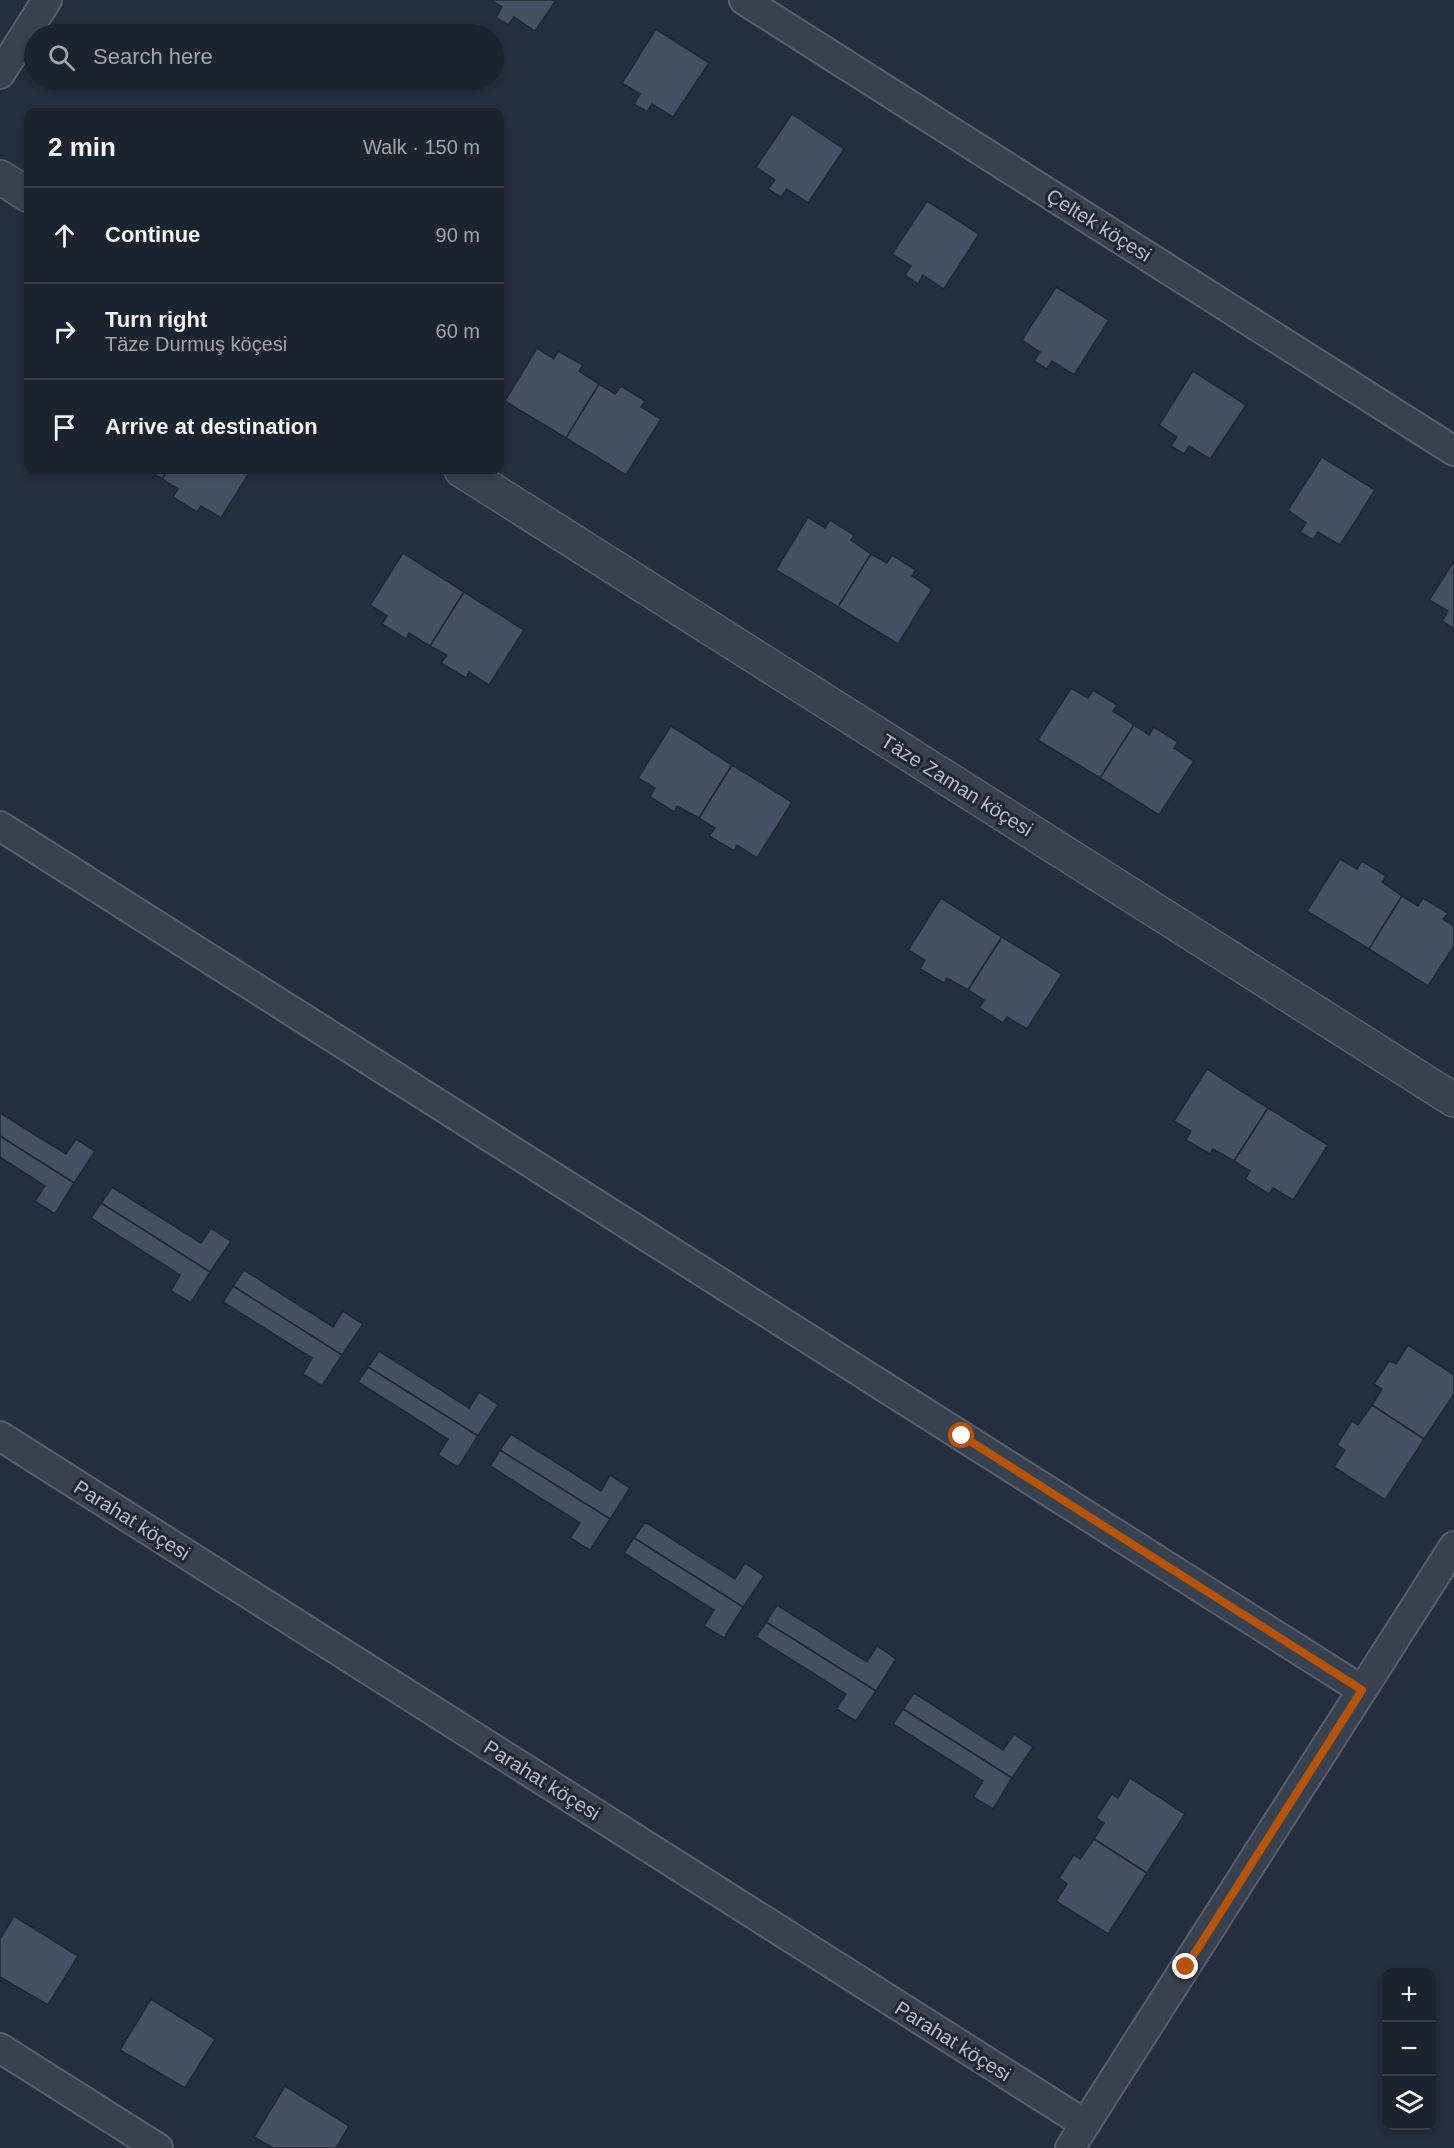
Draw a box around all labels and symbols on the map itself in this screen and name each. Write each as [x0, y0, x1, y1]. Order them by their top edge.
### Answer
street label: Çeltek köçesi [1043, 184, 1155, 266]
street label: Täze Zaman köçesi [877, 729, 1037, 841]
route start [948, 1422, 974, 1448]
street label: Parahat köçesi [70, 1476, 194, 1564]
street label: Parahat köçesi [480, 1736, 604, 1824]
route end [1172, 1953, 1198, 1979]
street label: Parahat köçesi [891, 1997, 1015, 2085]

